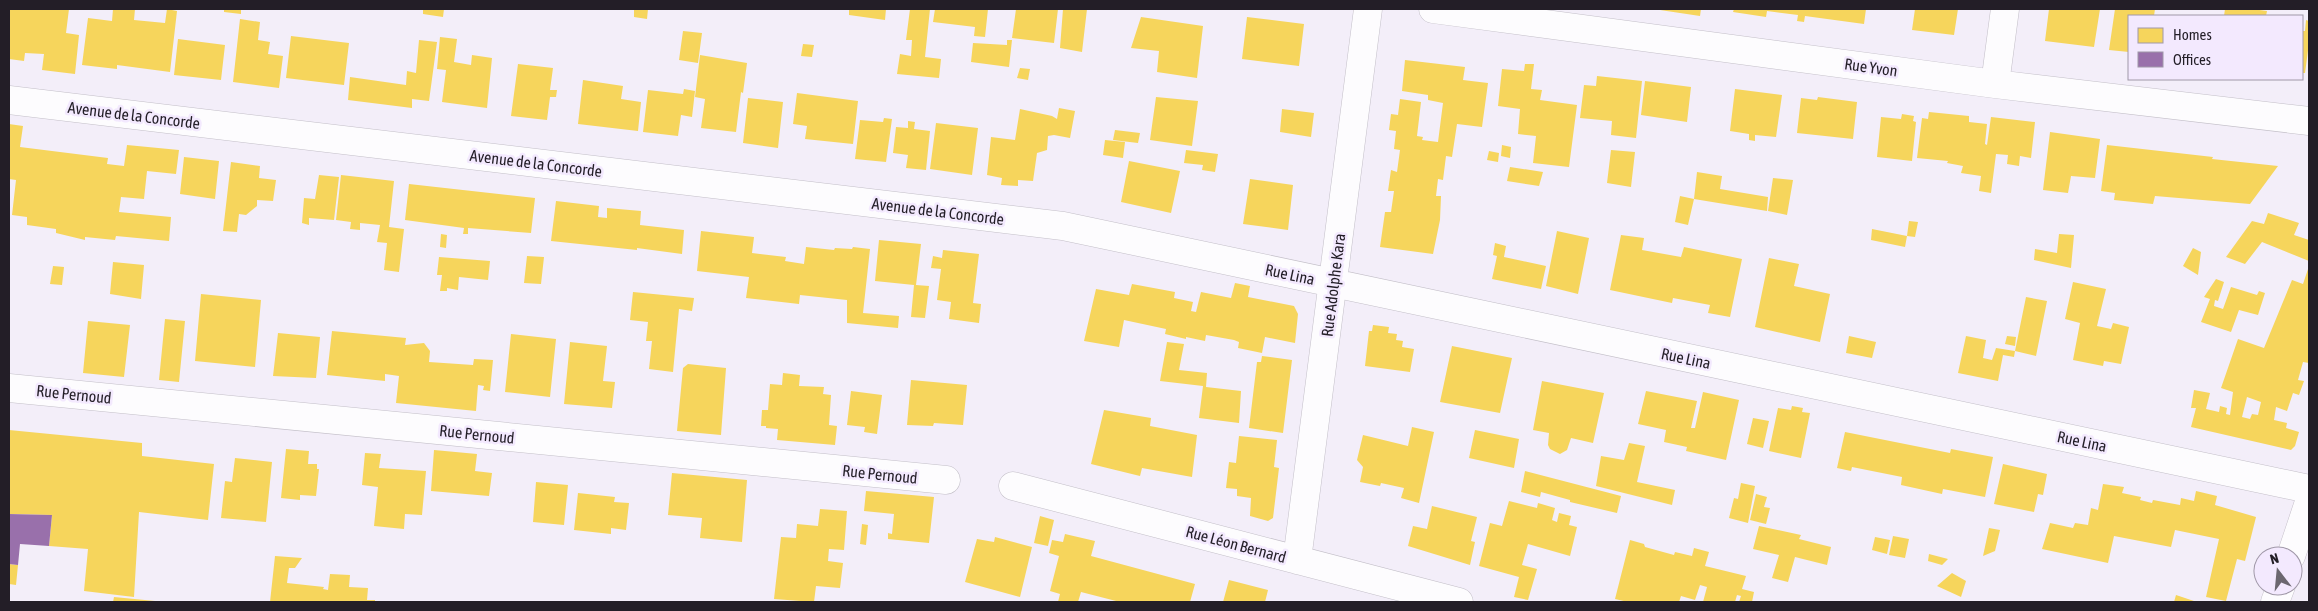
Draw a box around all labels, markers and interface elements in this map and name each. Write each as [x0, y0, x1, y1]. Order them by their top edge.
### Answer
legend [2128, 15, 2303, 80]
text: Homes [2173, 26, 2212, 43]
text: Offices [2173, 51, 2211, 68]
street label: Rue Yvon [1843, 54, 1899, 80]
street label: Avenue de la Concorde [67, 98, 201, 132]
street label: Avenue de la Concorde [469, 146, 603, 180]
street label: Avenue de la Concorde [871, 194, 1005, 228]
street label: Rue Adolphe Kara [1318, 232, 1349, 338]
street label: Rue Lina [1264, 260, 1316, 288]
street label: Rue Lina [1660, 344, 1712, 372]
street label: Rue Pernoud [36, 381, 112, 407]
street label: Rue Pernoud [439, 421, 515, 447]
street label: Rue Lina [2056, 427, 2108, 455]
street label: Rue Pernoud [842, 461, 918, 487]
street label: Rue Léon Bernard [1184, 522, 1288, 566]
north arrow [2253, 546, 2303, 596]
text: N [2268, 550, 2281, 567]

